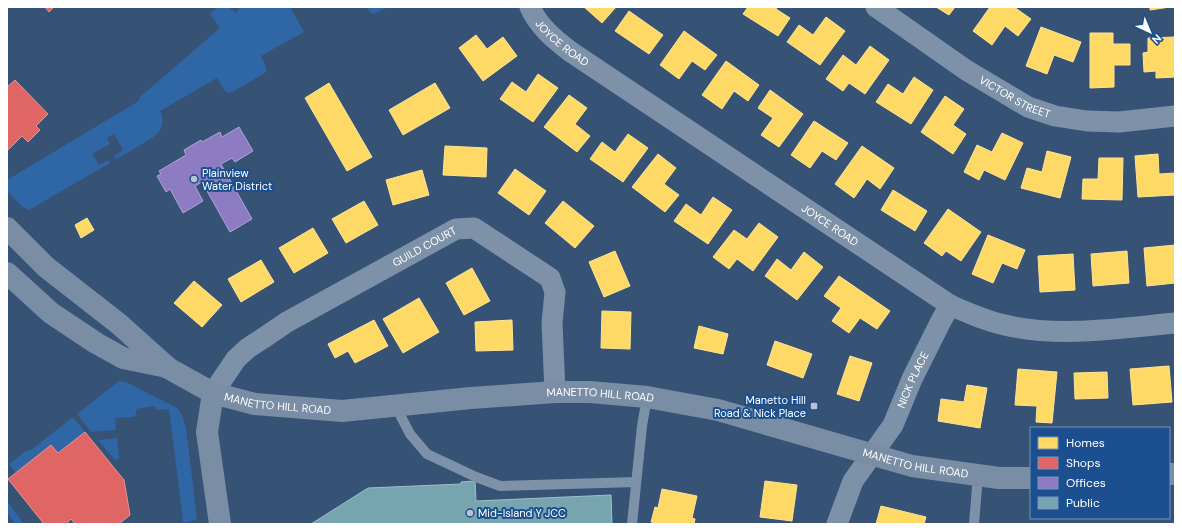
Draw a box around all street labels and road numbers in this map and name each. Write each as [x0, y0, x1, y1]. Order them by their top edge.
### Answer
street label: JOYCE ROAD [532, 17, 592, 69]
street label: VICTOR STREET [977, 73, 1052, 121]
street label: JOYCE ROAD [799, 201, 862, 249]
street label: GUILD COURT [390, 223, 459, 270]
street label: NICK PLACE [894, 349, 932, 410]
street label: MANETTO HILL ROAD [546, 385, 656, 405]
street label: MANETTO HILL ROAD [223, 389, 332, 417]
street label: MANETTO HILL ROAD [861, 445, 970, 481]

